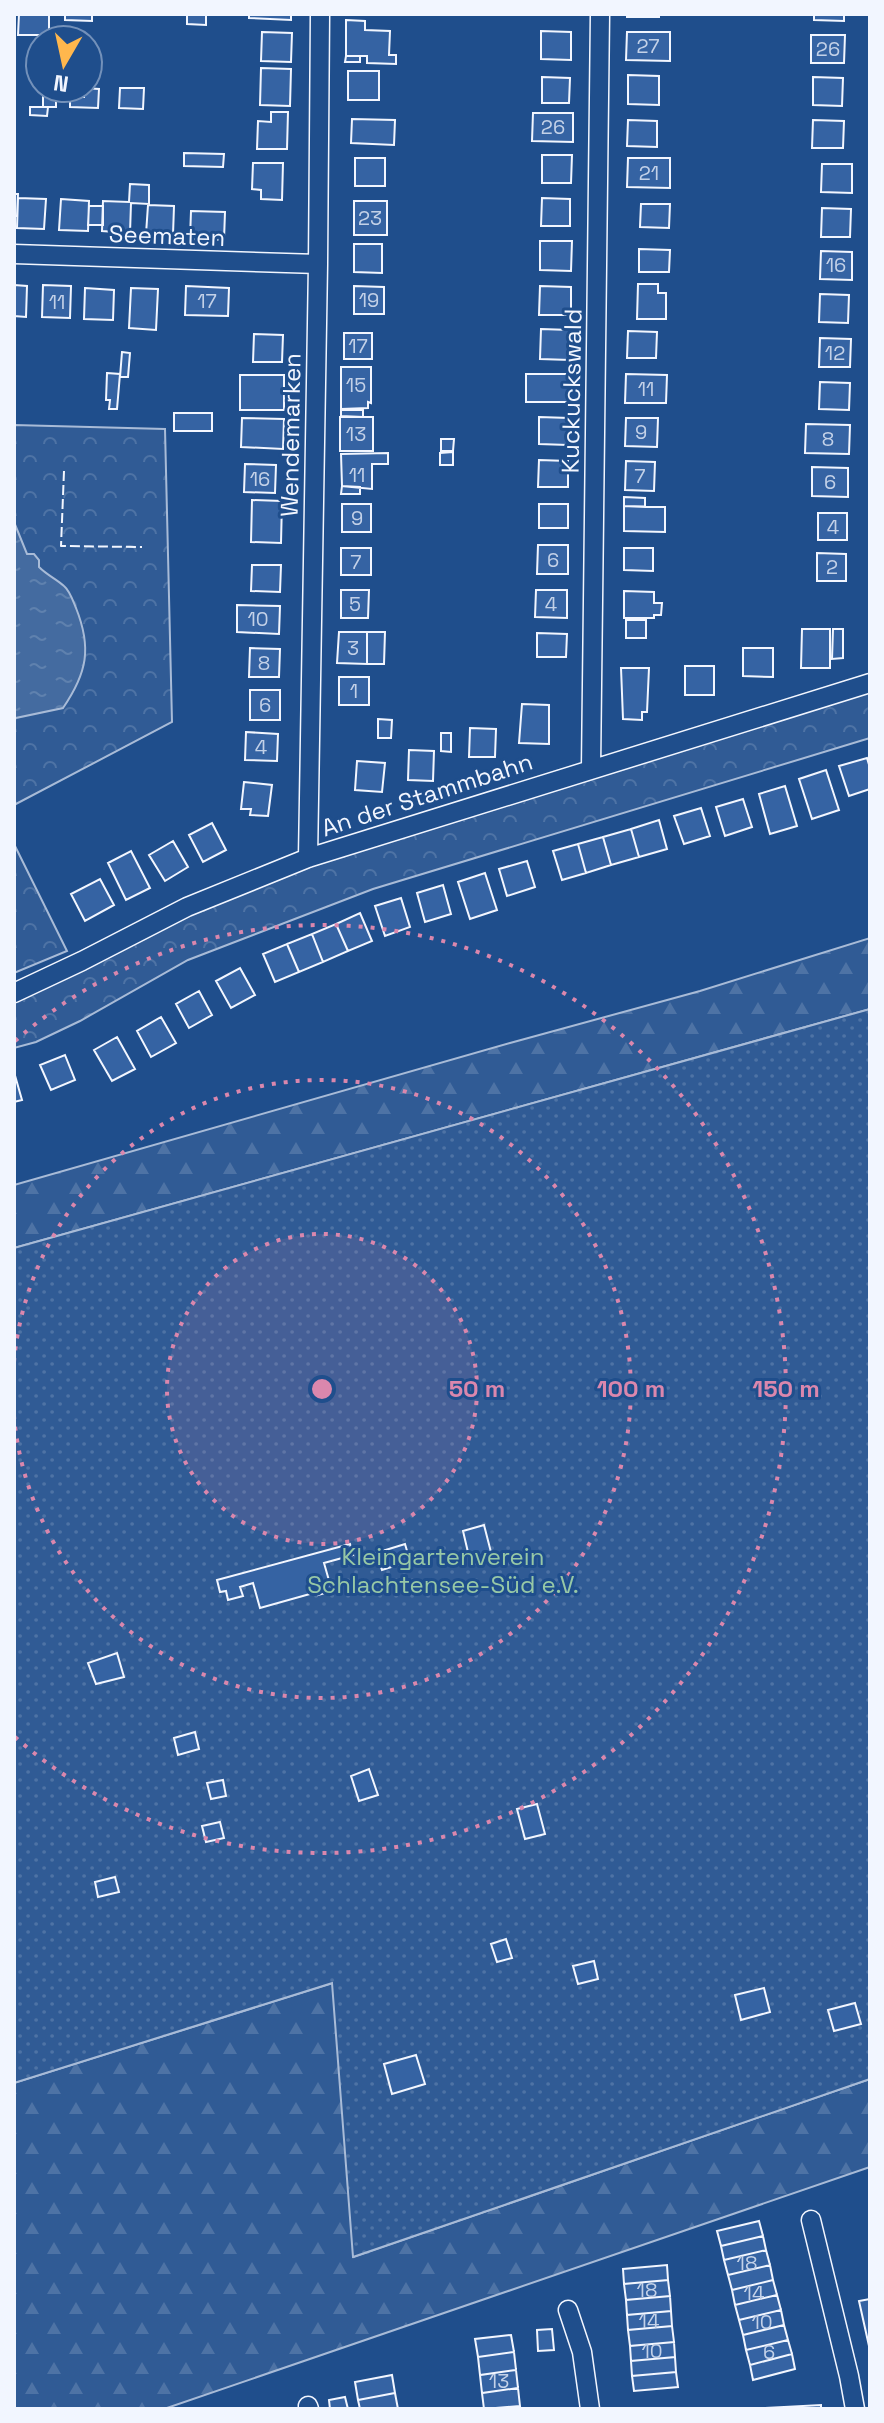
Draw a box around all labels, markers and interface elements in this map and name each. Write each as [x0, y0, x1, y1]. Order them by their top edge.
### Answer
north arrow [24, 24, 104, 104]
house number: 27 [636, 33, 660, 59]
house number: 26 [816, 36, 840, 62]
text: N [51, 69, 70, 99]
house number: 26 [541, 114, 565, 140]
house number: 21 [639, 160, 659, 186]
house number: 23 [358, 205, 382, 231]
street label: Seematen [108, 218, 226, 253]
house number: 16 [826, 252, 846, 278]
house number: 19 [359, 287, 379, 313]
house number: 17 [197, 288, 217, 314]
house number: 11 [49, 289, 65, 315]
street label: Kuckuckswald [555, 308, 588, 474]
house number: 17 [348, 333, 368, 359]
house number: 12 [825, 340, 845, 366]
street label: Wendemarken [274, 353, 307, 517]
house number: 15 [346, 372, 366, 398]
house number: 11 [638, 376, 654, 402]
house number: 9 [635, 419, 647, 445]
house number: 13 [346, 421, 366, 447]
house number: 8 [822, 426, 834, 452]
house number: 11 [349, 462, 365, 488]
house number: 7 [634, 463, 646, 489]
house number: 16 [250, 466, 270, 492]
house number: 6 [824, 469, 836, 495]
house number: 9 [351, 505, 363, 531]
house number: 4 [827, 514, 839, 540]
house number: 6 [547, 547, 559, 573]
house number: 7 [350, 549, 362, 575]
house number: 2 [826, 554, 838, 580]
house number: 5 [349, 591, 361, 617]
house number: 4 [545, 591, 557, 617]
house number: 10 [247, 606, 269, 632]
house number: 3 [347, 635, 359, 661]
house number: 8 [258, 650, 270, 676]
house number: 1 [350, 678, 358, 704]
house number: 6 [259, 692, 271, 718]
house number: 4 [255, 734, 267, 760]
street label: An der Stammbahn [317, 746, 536, 843]
text: 50 m [449, 1373, 505, 1404]
text: 100 m [597, 1373, 665, 1404]
text: 150 m [752, 1373, 820, 1404]
centre of rings [308, 1375, 336, 1403]
park label: Kleingartenverein Schlachtensee-Süd e.V. [307, 1541, 579, 1600]
house number: 18 [737, 2250, 757, 2276]
house number: 18 [637, 2277, 657, 2303]
house number: 14 [744, 2280, 764, 2306]
house number: 14 [639, 2308, 659, 2334]
house number: 10 [751, 2309, 773, 2335]
house number: 10 [641, 2338, 663, 2364]
house number: 6 [763, 2339, 775, 2365]
house number: 13 [489, 2368, 509, 2394]

